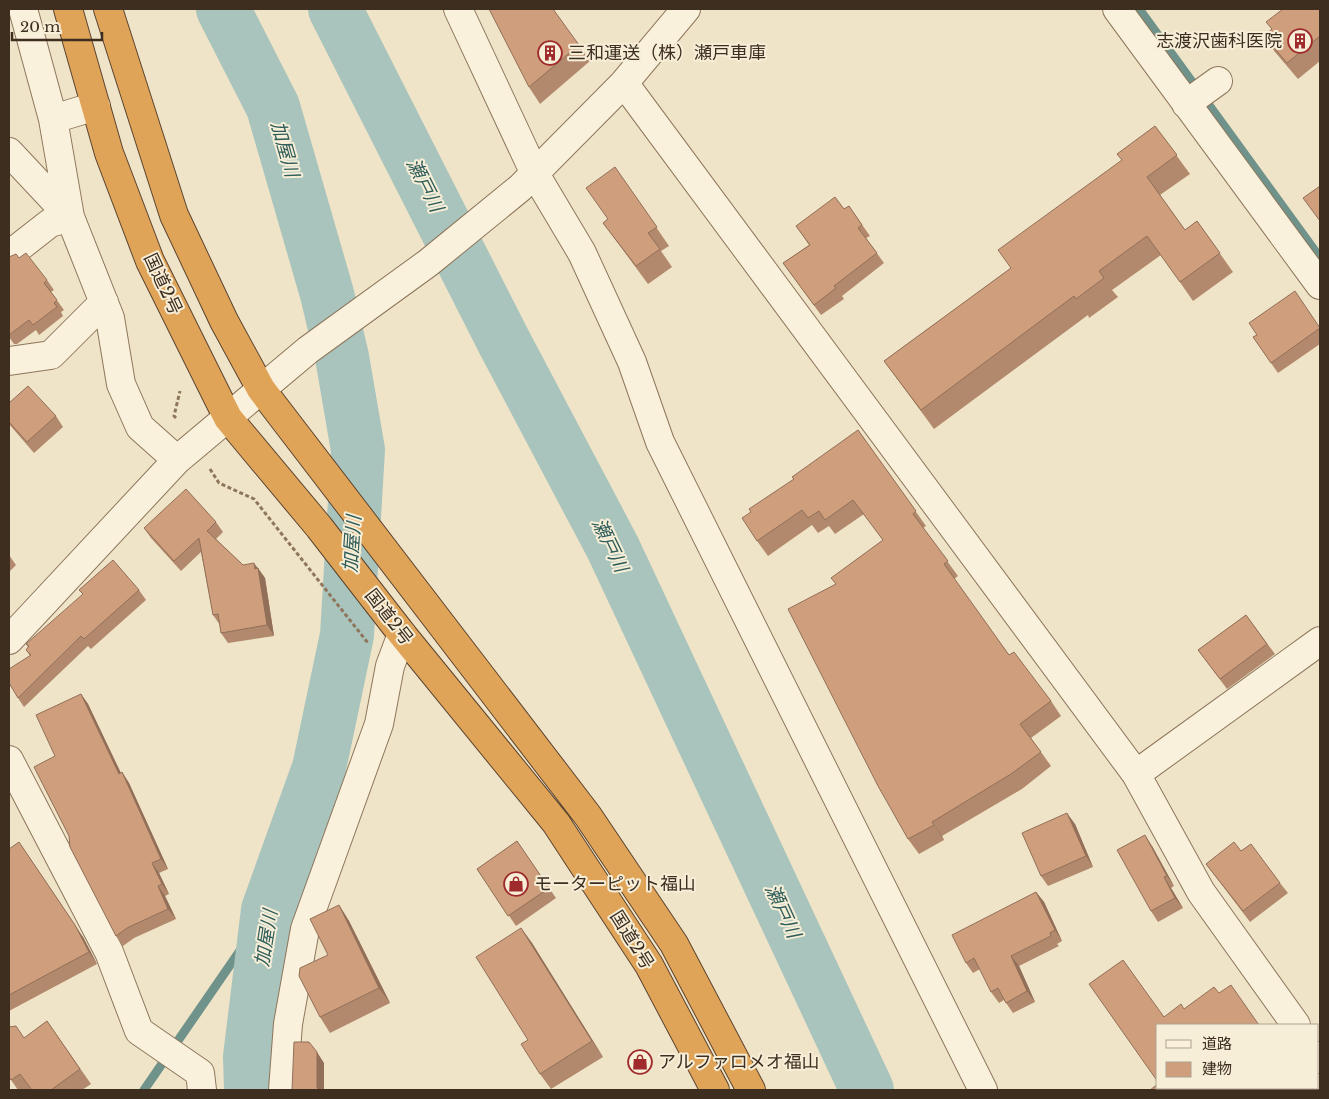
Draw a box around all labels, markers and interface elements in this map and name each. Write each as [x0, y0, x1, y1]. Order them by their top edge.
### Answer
scale bar [12, 10, 102, 42]
text: 20 m [20, 17, 60, 36]
building icon: 志渡沢歯科医院 [1287, 28, 1313, 54]
place label: 志渡沢歯科医院 [1156, 30, 1282, 52]
building icon: 三和運送（株）瀬戸車庫 [537, 40, 563, 66]
place label: 三和運送（株）瀬戸車庫 [568, 42, 766, 64]
water label: 加屋川 [266, 118, 304, 181]
water label: 瀬戸川 [402, 154, 449, 217]
street label: 国道2号 [139, 250, 187, 318]
water label: 加屋川 [339, 513, 366, 573]
water label: 瀬戸川 [587, 514, 634, 577]
street label: 国道2号 [360, 585, 418, 649]
shop icon: モーターピット福山 [503, 871, 529, 897]
place label: モーターピット福山 [534, 873, 696, 895]
water label: 瀬戸川 [761, 880, 806, 943]
water label: 加屋川 [250, 906, 282, 968]
street label: 国道2号 [605, 907, 659, 973]
legend [1156, 1024, 1319, 1089]
text: 道路 [1202, 1034, 1232, 1053]
shop icon: アルファロメオ福山 [627, 1049, 653, 1075]
place label: アルファロメオ福山 [658, 1051, 820, 1073]
text: 建物 [1202, 1059, 1232, 1078]

